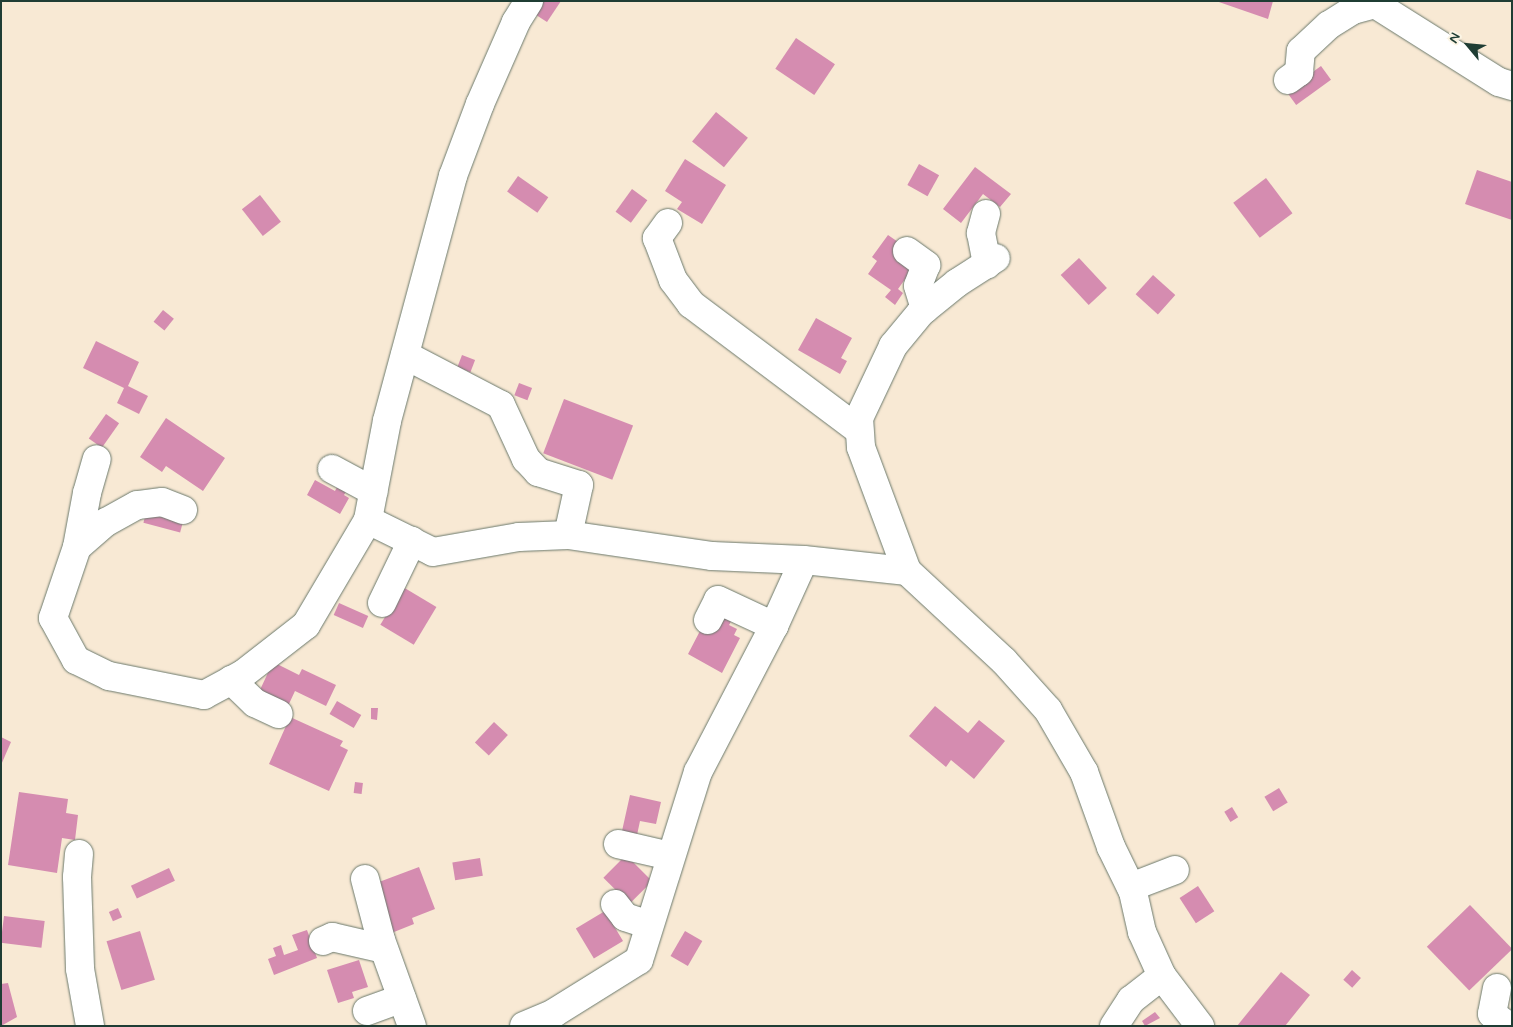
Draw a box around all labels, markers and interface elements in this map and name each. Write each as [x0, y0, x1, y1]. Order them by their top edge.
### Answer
north arrow [1443, 20, 1493, 70]
text: N [1445, 30, 1465, 46]

